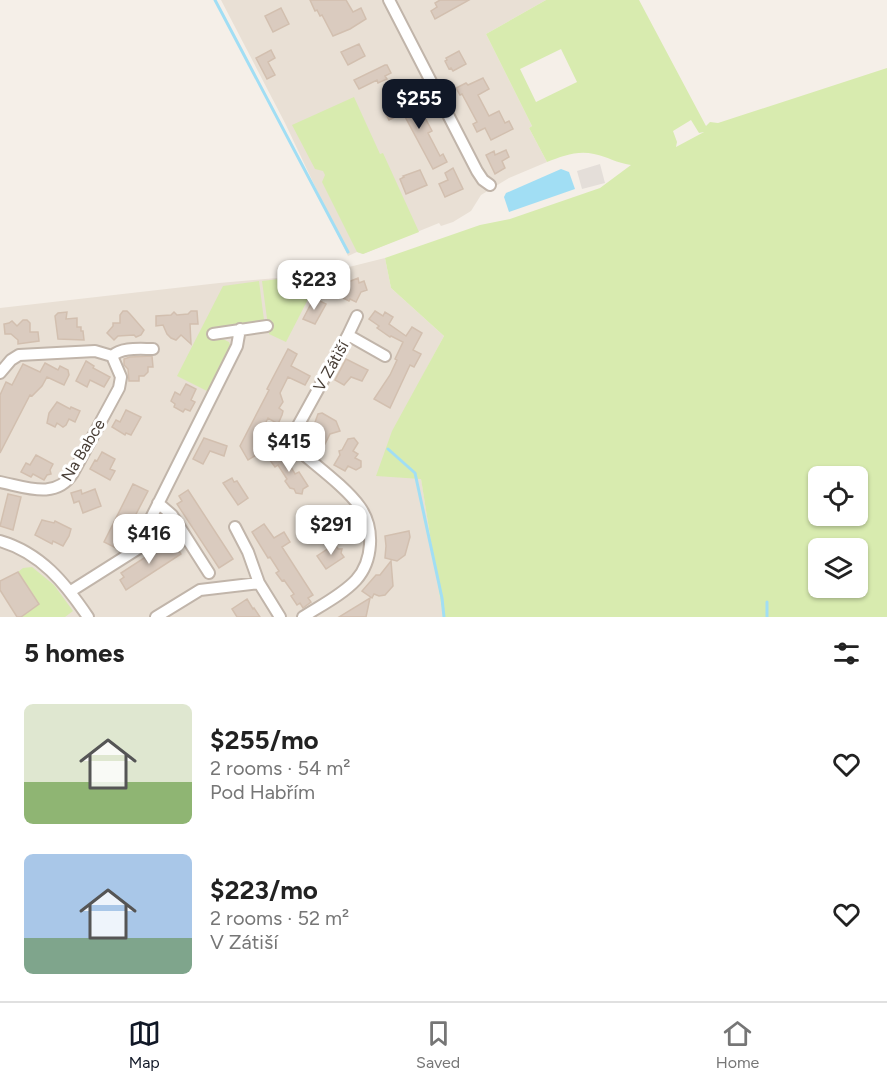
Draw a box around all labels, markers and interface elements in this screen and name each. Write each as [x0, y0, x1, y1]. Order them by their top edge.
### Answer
pin: $255 [383, 79, 455, 130]
text: $255 [396, 86, 442, 110]
pin: $223 [278, 260, 350, 311]
text: $223 [291, 267, 337, 291]
street label: V Zátiší [309, 336, 353, 394]
street label: Na Babce [57, 415, 109, 485]
pin: $415 [253, 422, 325, 473]
text: $415 [267, 429, 311, 453]
map controls [808, 466, 868, 598]
button: locate [808, 466, 868, 526]
pin: $291 [295, 505, 367, 556]
text: $291 [310, 512, 352, 536]
pin: $416 [113, 514, 185, 565]
text: $416 [127, 521, 171, 545]
button: layers [808, 538, 868, 598]
text: 5 homes [24, 637, 124, 669]
icon: filters [830, 637, 863, 670]
text: $255/mo [210, 724, 319, 756]
icon: home [72, 728, 144, 800]
icon: heart [830, 748, 863, 781]
text: 2 rooms · 54 m² [210, 756, 350, 780]
text: Pod Habřím [210, 780, 315, 804]
text: $223/mo [210, 874, 318, 906]
icon: home [72, 878, 144, 950]
icon: heart [830, 898, 863, 931]
text: 2 rooms · 52 m² [210, 906, 349, 930]
text: V Zátiší [210, 930, 278, 954]
tab: Map [128, 1017, 161, 1072]
tab: Saved [416, 1017, 460, 1072]
tab: Home [716, 1017, 759, 1072]

